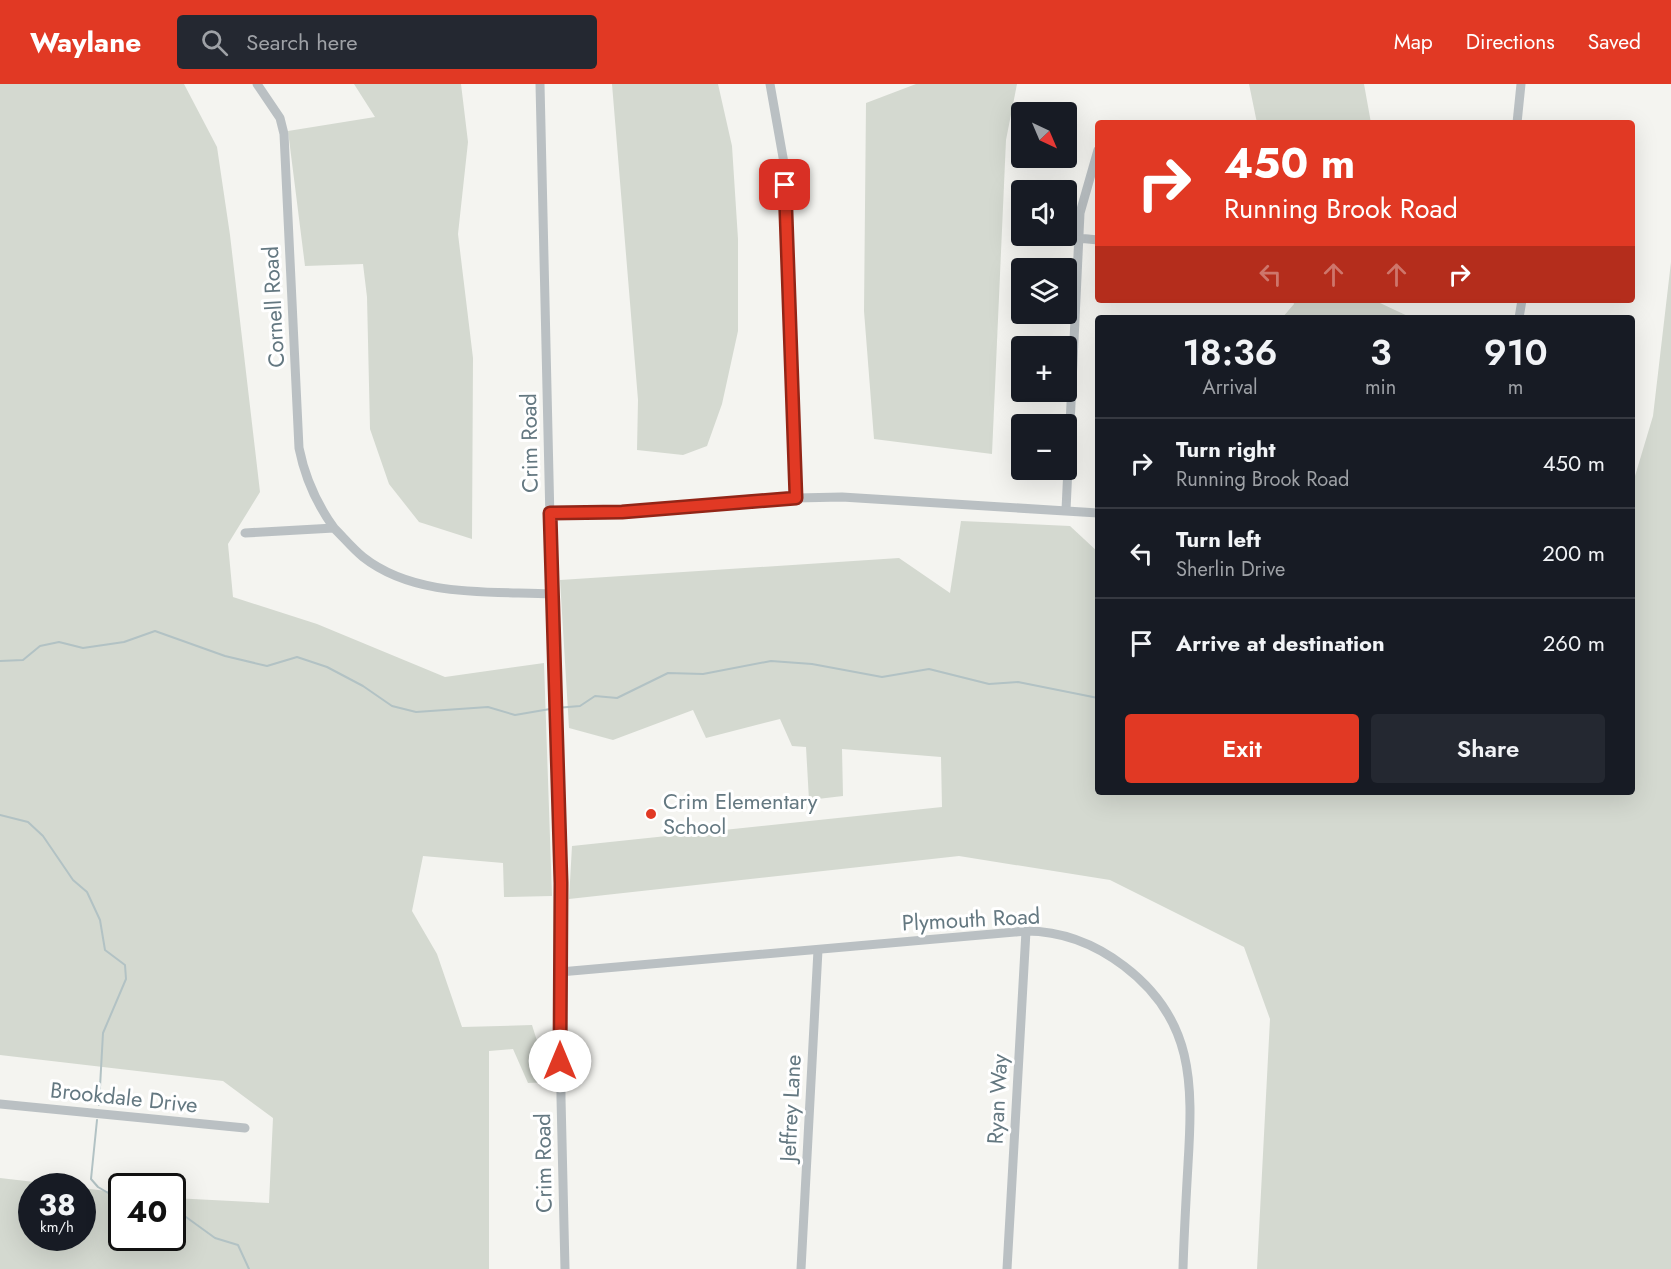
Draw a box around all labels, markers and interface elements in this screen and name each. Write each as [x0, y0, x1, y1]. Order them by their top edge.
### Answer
search box [177, 15, 597, 69]
text: Waylane [30, 22, 141, 63]
icon: search [198, 26, 231, 59]
text: Search here [246, 26, 358, 58]
text: Map [1394, 27, 1433, 57]
text: Directions [1466, 27, 1555, 57]
text: Saved [1588, 27, 1641, 57]
north arrow [1011, 102, 1077, 168]
map controls [1011, 102, 1077, 480]
text: 450 m [1224, 133, 1355, 194]
icon: right [1125, 144, 1203, 222]
pin [759, 159, 810, 210]
icon: arrive [768, 168, 801, 201]
button: sound [1011, 180, 1077, 246]
text: Running Brook Road [1224, 189, 1458, 228]
street label: Cornell Road [254, 245, 292, 369]
button: layers [1011, 258, 1077, 324]
icon: left [1254, 258, 1287, 291]
icon: ahead [1317, 258, 1350, 291]
icon: ahead [1380, 258, 1413, 291]
icon: right [1443, 258, 1476, 291]
text: 18:36 [1182, 326, 1278, 378]
text: 3 [1370, 326, 1391, 378]
text: 910 [1484, 326, 1548, 378]
button: + [1011, 336, 1077, 402]
text: Arrival [1202, 373, 1258, 402]
text: min [1365, 373, 1396, 402]
text: m [1508, 373, 1523, 402]
street label: Crim Road [512, 393, 546, 493]
button: − [1011, 414, 1077, 480]
text: Turn right [1176, 433, 1276, 465]
icon: right [1125, 447, 1158, 480]
text: 450 m [1543, 447, 1605, 479]
text: Running Brook Road [1176, 465, 1349, 494]
text: Turn left [1176, 523, 1261, 555]
icon: left [1125, 537, 1158, 570]
text: 200 m [1542, 537, 1605, 569]
text: Sherlin Drive [1176, 555, 1285, 584]
icon: arrive [1125, 627, 1158, 660]
text: Arrive at destination [1176, 627, 1385, 659]
text: 260 m [1543, 627, 1605, 659]
button: Exit [1125, 714, 1359, 783]
button: Share [1371, 714, 1605, 783]
place label: Crim Elementary School [663, 785, 818, 842]
marker: Crim Elementary School [644, 807, 658, 821]
street label: Plymouth Road [901, 899, 1041, 939]
position arrow [528, 1029, 592, 1093]
street label: Ryan Way [979, 1053, 1015, 1145]
street label: Jeffrey Lane [771, 1054, 809, 1165]
street label: Brookdale Drive [49, 1073, 199, 1121]
street label: Crim Road [526, 1113, 560, 1213]
speed limit sign: 40 [108, 1173, 186, 1251]
text: 38 [38, 1183, 76, 1226]
text: km/h [40, 1216, 74, 1238]

